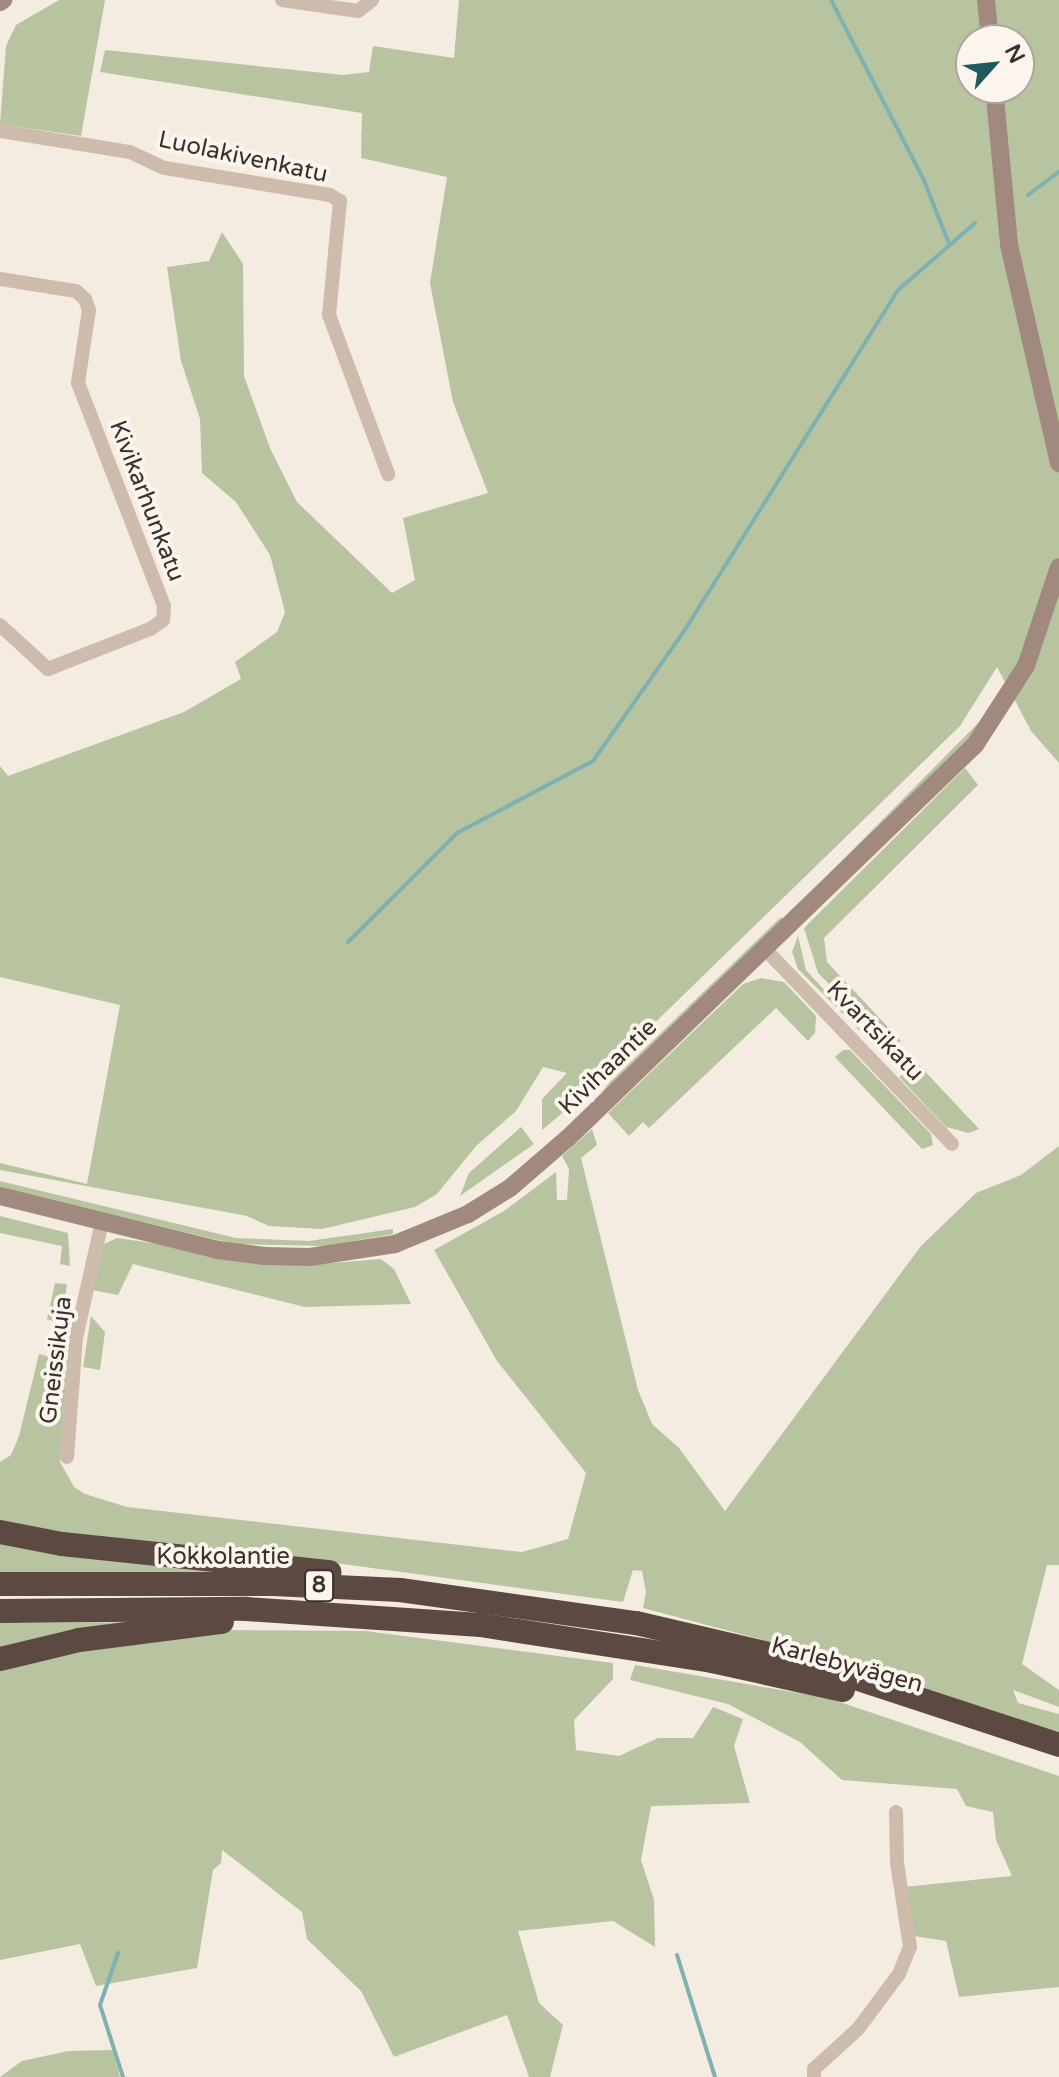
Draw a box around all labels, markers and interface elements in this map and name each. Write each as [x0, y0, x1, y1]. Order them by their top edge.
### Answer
north arrow [955, 24, 1035, 104]
text: N [999, 40, 1030, 68]
street label: Luolakivenkatu [156, 125, 330, 189]
street label: Kivikarhunkatu [103, 417, 191, 585]
street label: Kvartsikatu [820, 975, 930, 1087]
street label: Kivihaantie [553, 1013, 663, 1121]
street label: Gneissikuja [34, 1294, 78, 1426]
street label: Kokkolantie [156, 1543, 290, 1571]
road number: 8 [303, 1568, 335, 1604]
street label: Karlebyvägen [768, 1631, 926, 1699]

